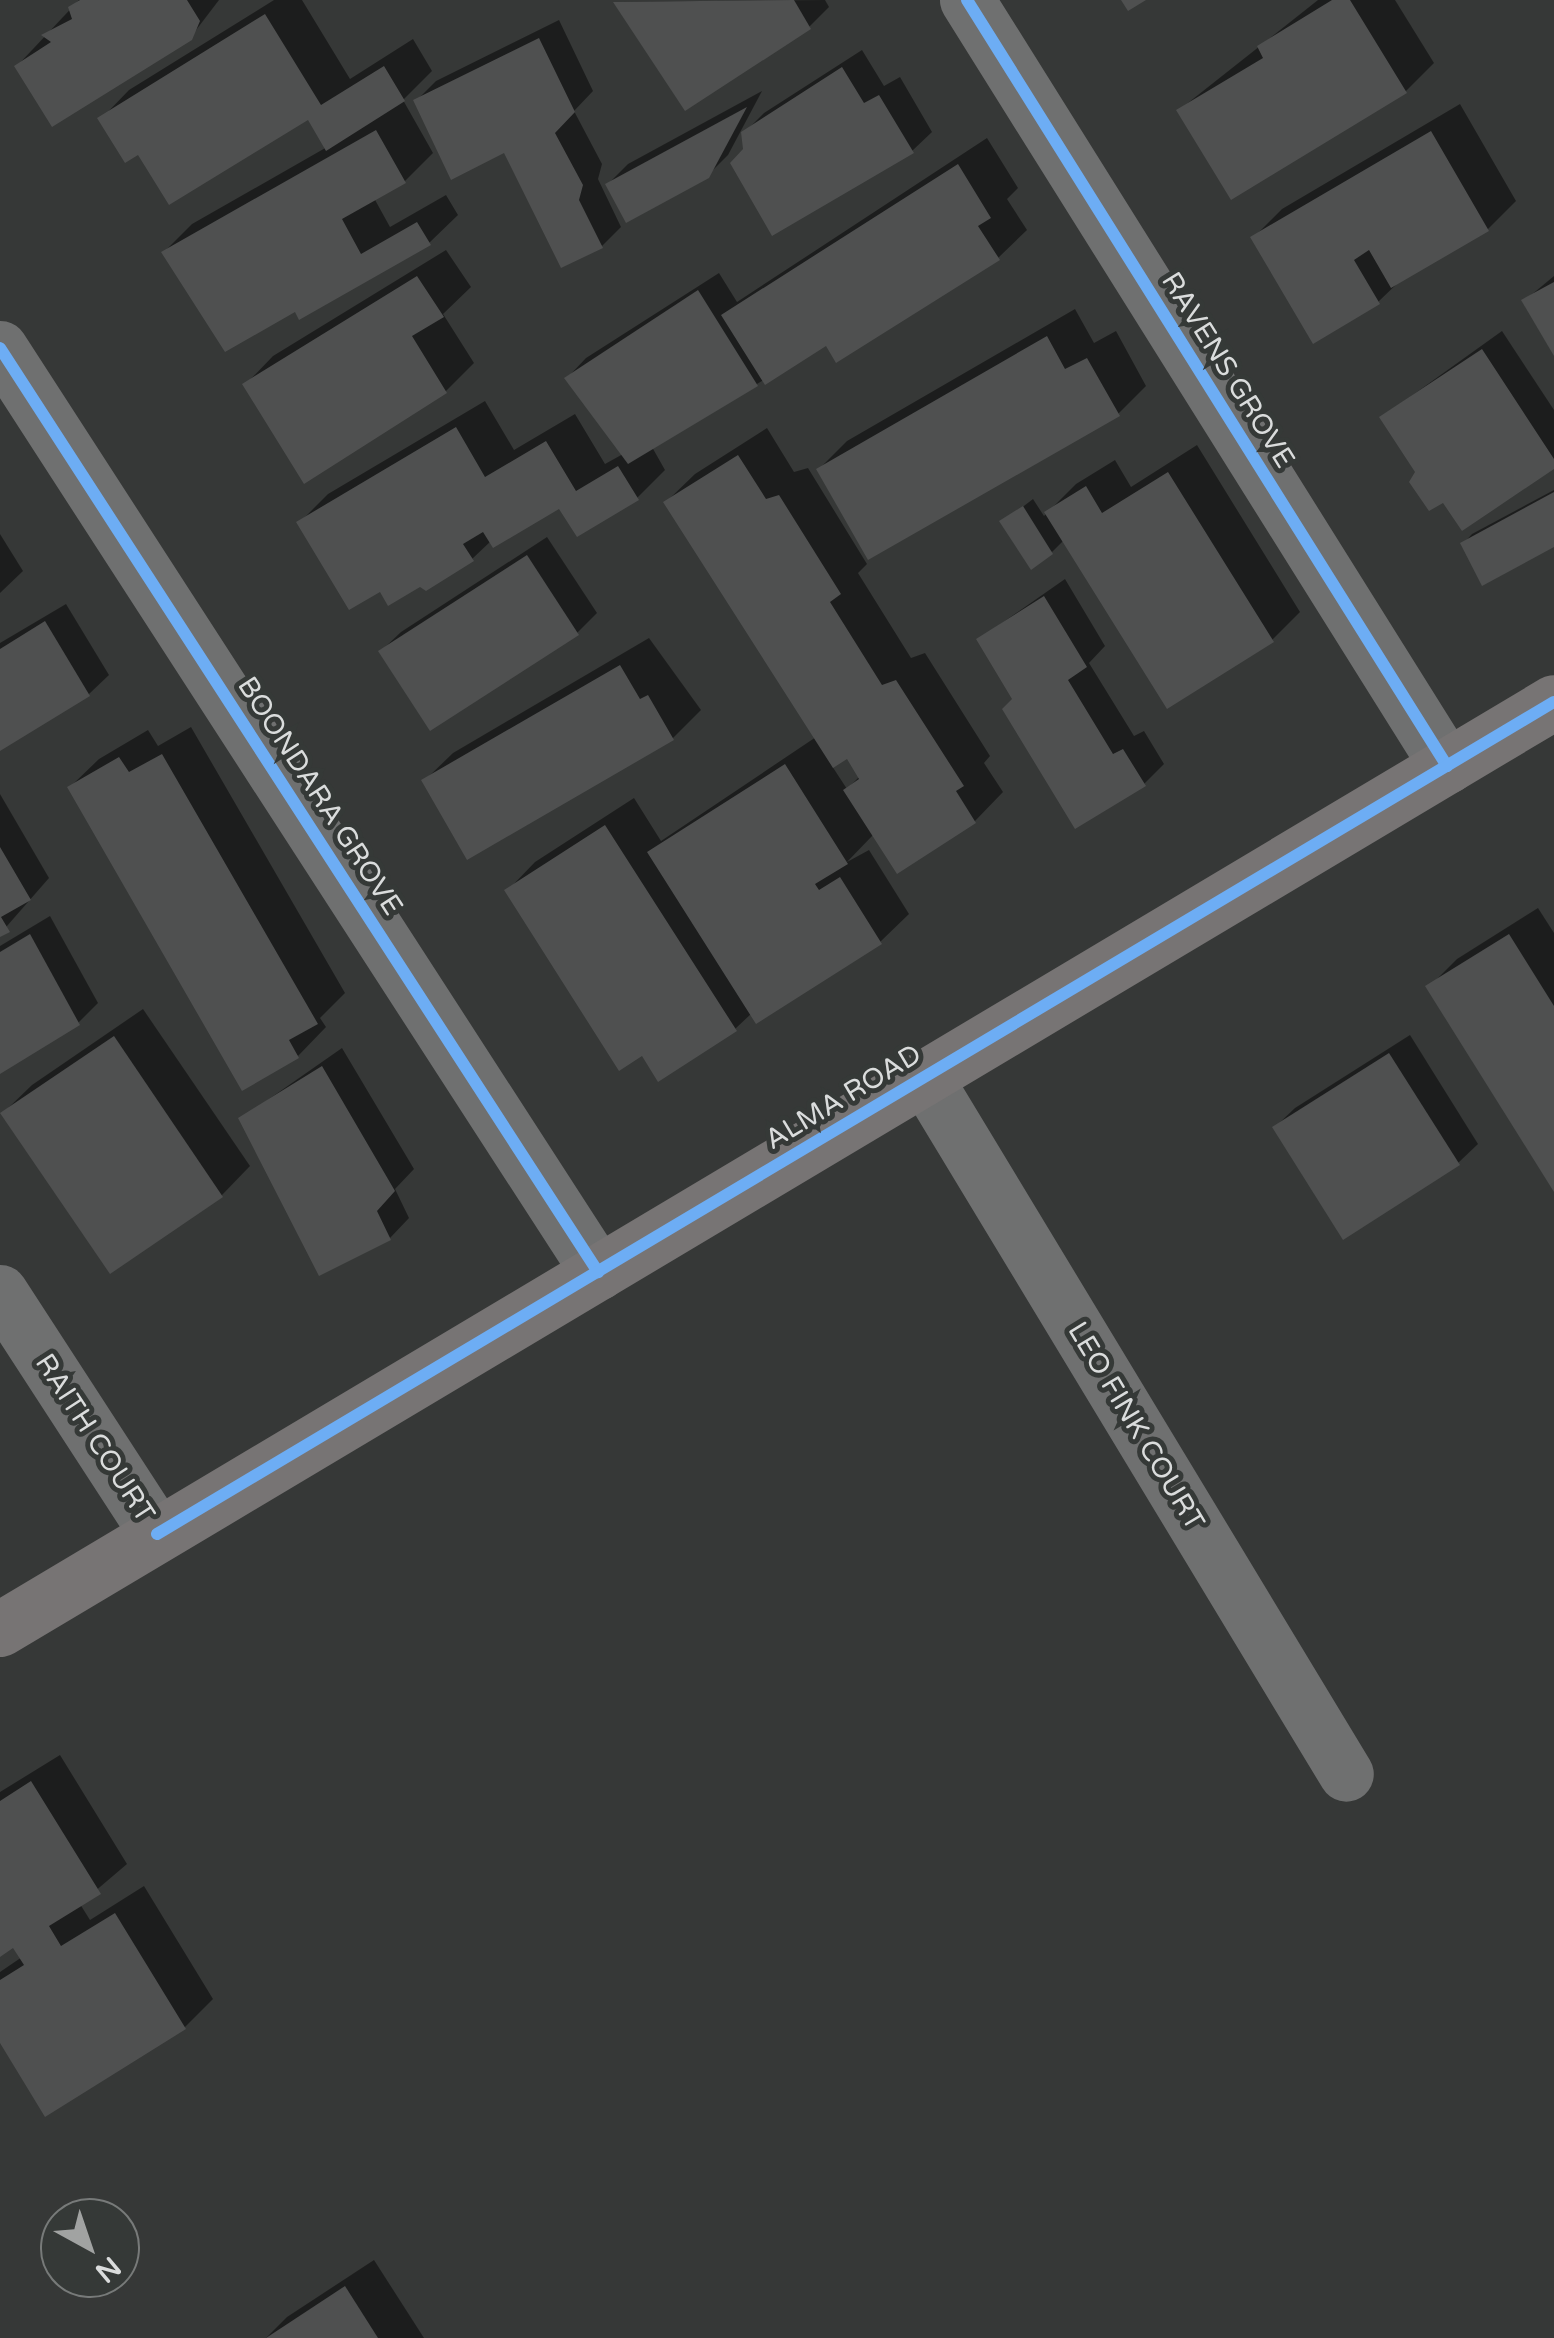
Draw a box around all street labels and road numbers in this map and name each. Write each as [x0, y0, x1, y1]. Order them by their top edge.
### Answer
street label: RAVENS GROVE [1154, 266, 1302, 474]
street label: BOONDARA GROVE [230, 670, 410, 922]
street label: ALMA ROAD [759, 1037, 927, 1157]
street label: LEO FINK COURT [1061, 1316, 1211, 1536]
street label: RAITH COURT [28, 1347, 162, 1529]

